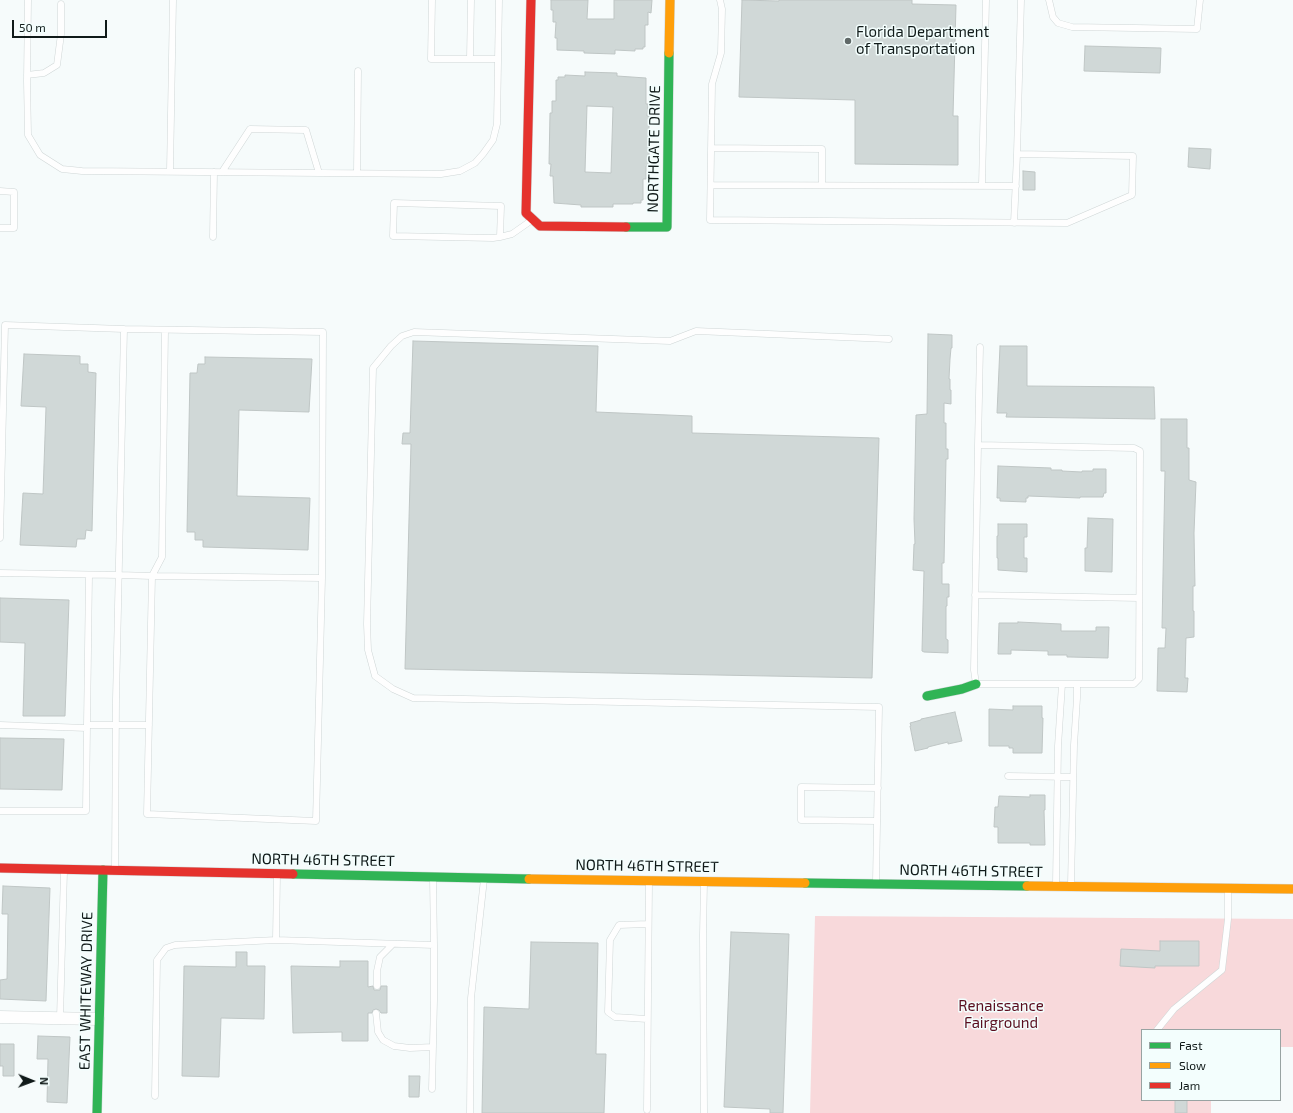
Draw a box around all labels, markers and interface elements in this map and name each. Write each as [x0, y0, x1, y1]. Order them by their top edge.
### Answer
scale bar [14, 12, 109, 38]
text: 50 m [19, 20, 46, 34]
place label: Florida Department of Transportation [856, 23, 989, 58]
marker: Florida Department of Transportation [843, 36, 853, 46]
street label: NORTHGATE DRIVE [644, 85, 664, 213]
street label: NORTH 46TH STREET [251, 850, 395, 870]
street label: NORTH 46TH STREET [575, 856, 719, 876]
street label: NORTH 46TH STREET [899, 861, 1043, 881]
street label: EAST WHITEWAY DRIVE [76, 912, 96, 1070]
park label: Renaissance Fairground [958, 997, 1044, 1032]
legend [1141, 1029, 1281, 1101]
text: Fast [1179, 1038, 1202, 1052]
text: Slow [1179, 1058, 1206, 1072]
north arrow [12, 1061, 52, 1101]
text: N [38, 1077, 51, 1085]
text: Jam [1179, 1078, 1200, 1092]

